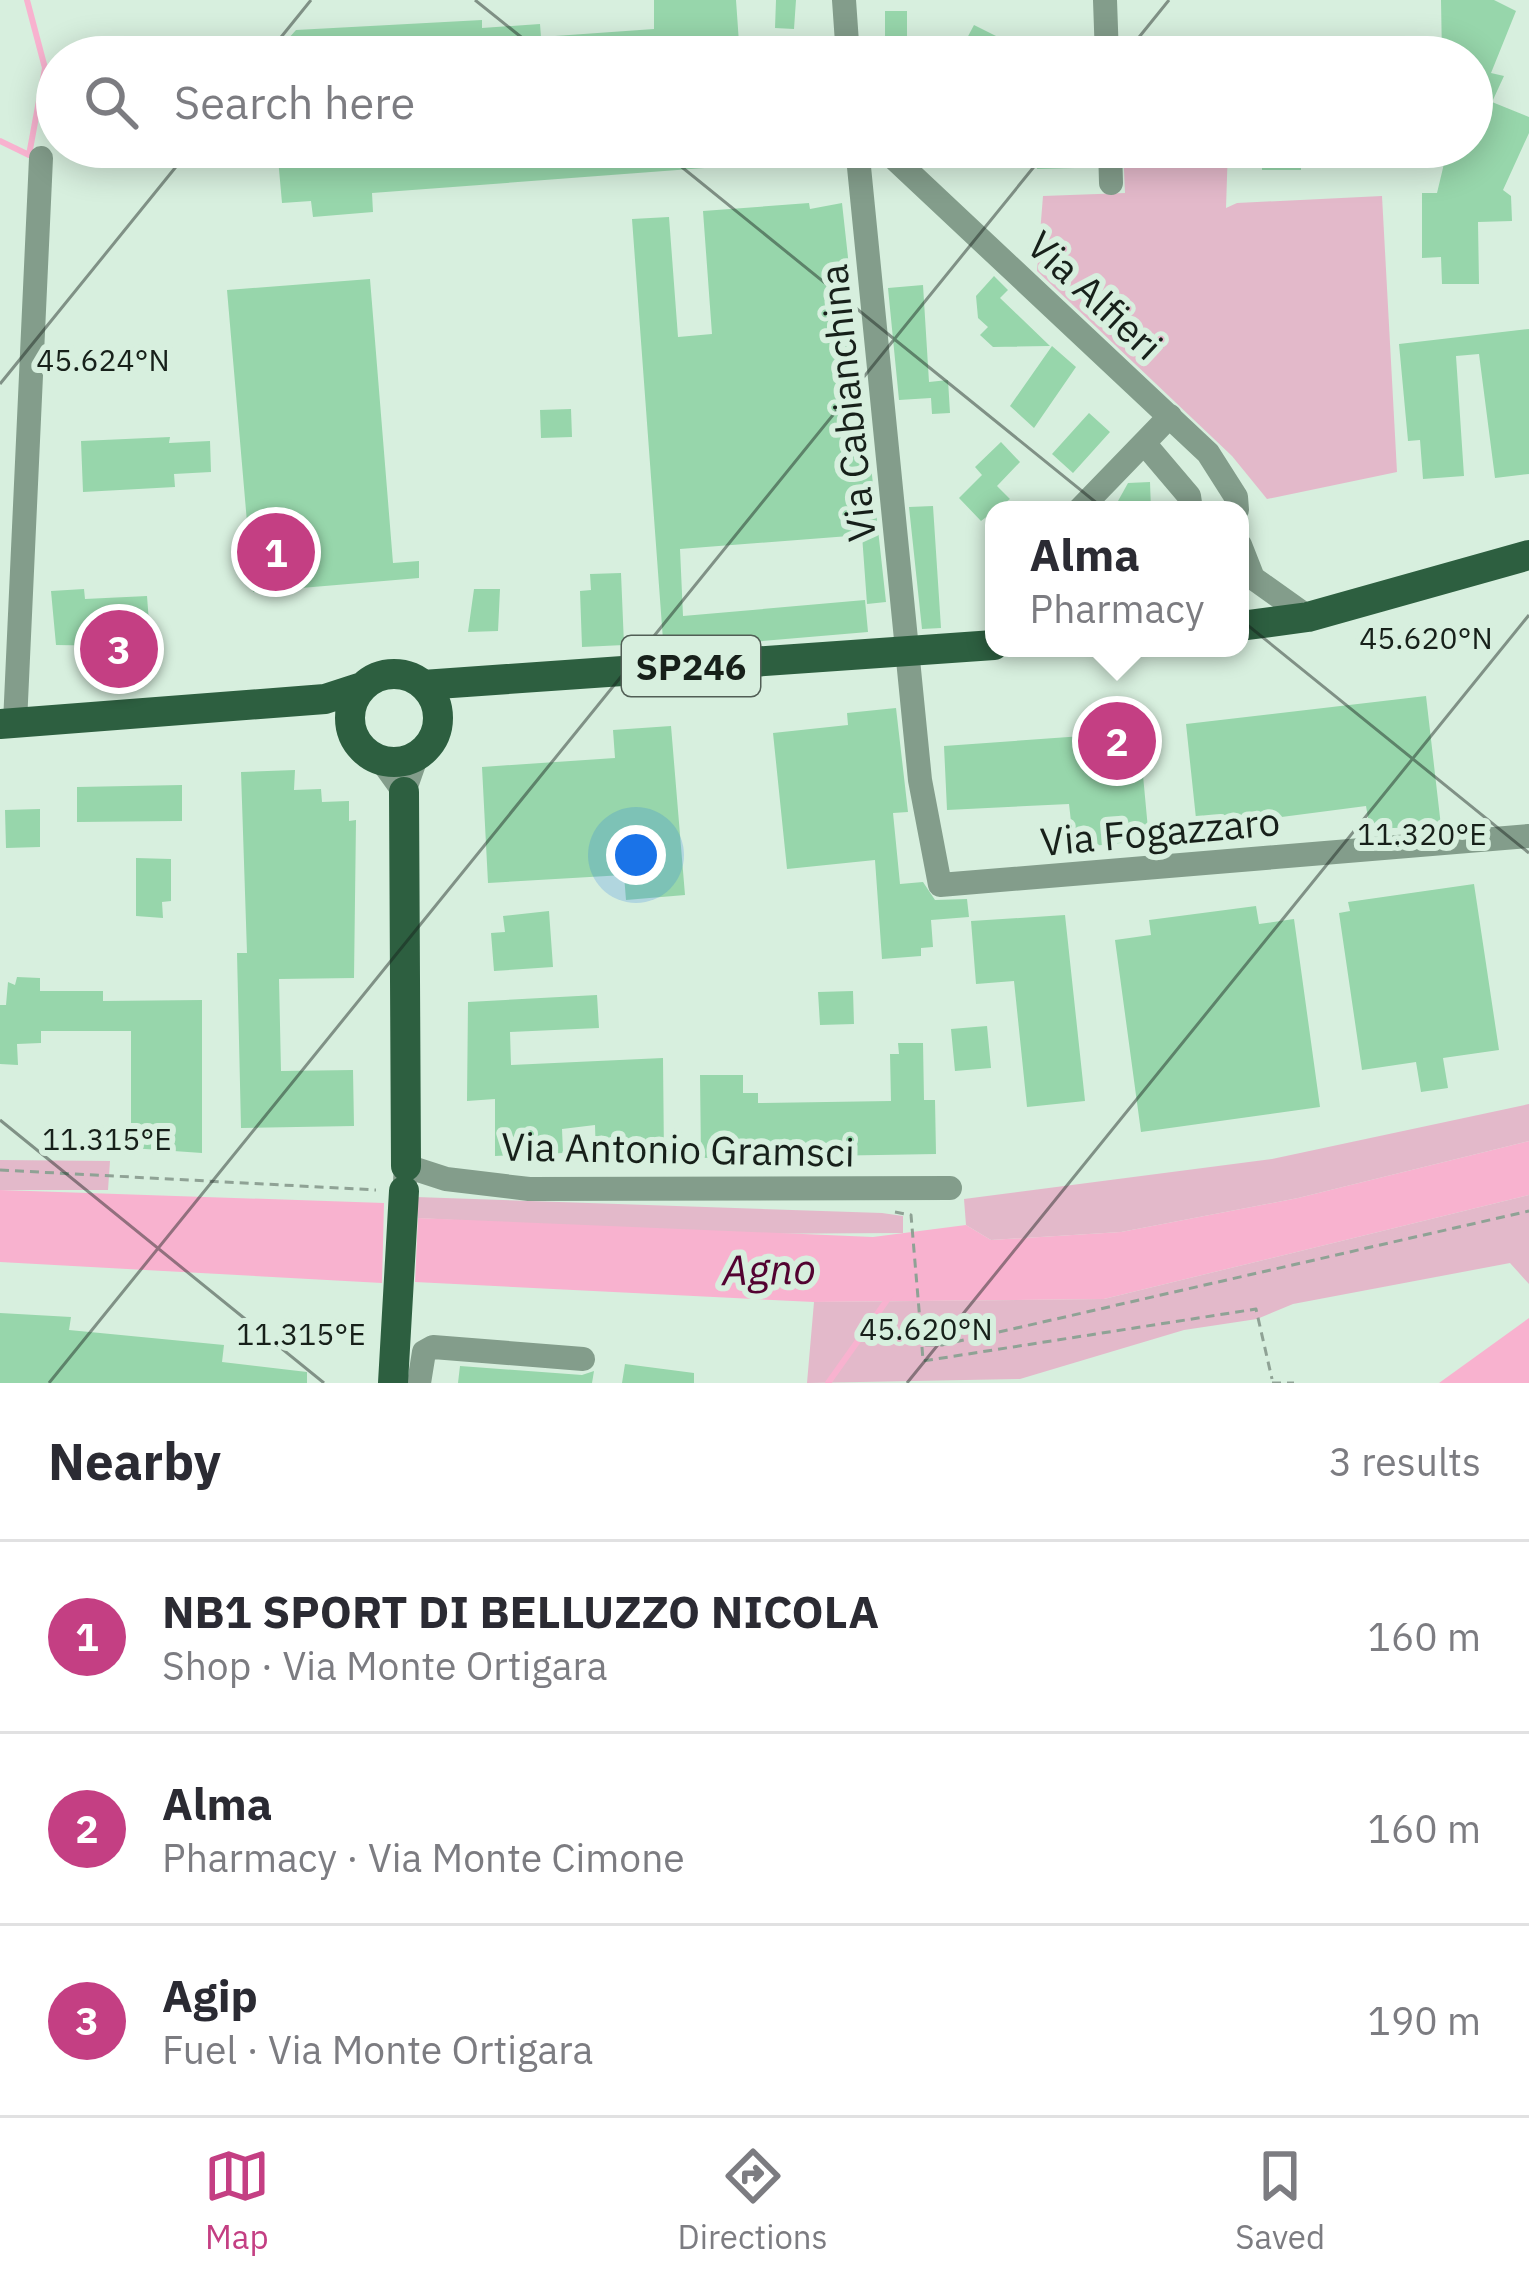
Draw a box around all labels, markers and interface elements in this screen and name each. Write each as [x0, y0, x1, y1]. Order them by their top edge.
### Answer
search box [36, 36, 1493, 168]
icon: search [78, 69, 144, 135]
text: Search here [174, 73, 415, 131]
street label: Via Alfieri [1017, 219, 1173, 371]
street label: Via Cabianchina [807, 262, 887, 544]
text: 45.624°N [36, 340, 170, 379]
popup [985, 501, 1249, 657]
pin: 1 [237, 507, 315, 597]
text: Alma [1030, 525, 1140, 583]
text: Pharmacy [1030, 583, 1204, 634]
pin: 3 [80, 604, 158, 694]
text: 45.620°N [1359, 618, 1493, 657]
road number: SP246 [622, 636, 760, 696]
pin: 2 [1078, 696, 1156, 786]
street label: Via Fogazzaro [1038, 795, 1282, 867]
text: 11.320°E [1357, 814, 1487, 853]
your location [606, 825, 666, 885]
text: 11.315°E [42, 1119, 172, 1158]
street label: Via Antonio Gramsci [501, 1120, 855, 1178]
water label: Agno [719, 1241, 817, 1297]
text: 45.620°N [859, 1309, 993, 1348]
text: 11.315°E [236, 1314, 366, 1353]
text: Nearby [48, 1428, 221, 1494]
text: 3 results [1329, 1436, 1481, 1487]
text: NB1 SPORT DI BELLUZZO NICOLA [162, 1582, 879, 1640]
text: 1 [75, 1611, 99, 1662]
text: 160 m [1368, 1611, 1481, 1662]
text: Shop · Via Monte Ortigara [162, 1640, 608, 1691]
text: Alma [162, 1774, 272, 1832]
text: 2 [75, 1803, 99, 1854]
text: 160 m [1368, 1803, 1481, 1854]
text: Pharmacy · Via Monte Cimone [162, 1832, 685, 1883]
text: Agip [162, 1966, 258, 2024]
text: 3 [75, 1995, 99, 2046]
text: 190 m [1368, 1995, 1481, 2046]
text: Fuel · Via Monte Ortigara [162, 2024, 593, 2075]
tab: Map [204, 2143, 270, 2258]
tab: Directions [678, 2143, 828, 2258]
tab: Saved [1235, 2143, 1325, 2258]

